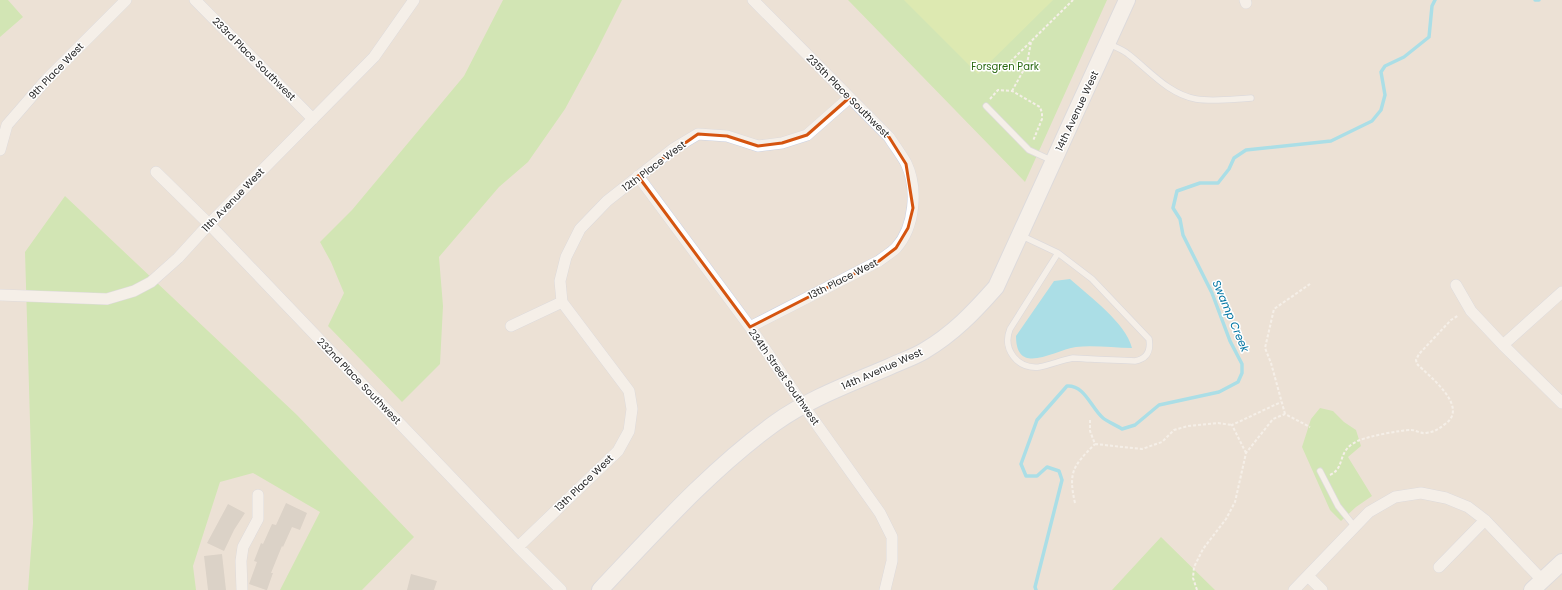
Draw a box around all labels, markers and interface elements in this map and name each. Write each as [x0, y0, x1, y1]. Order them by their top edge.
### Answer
street label: 233rd Place Southwest [209, 14, 299, 104]
street label: 9th Place West [25, 39, 87, 103]
street label: 235th Place Southwest [803, 51, 893, 141]
park label: Forsgren Park [971, 59, 1040, 74]
street label: 14th Avenue West [1052, 68, 1102, 154]
street label: 12th Place West [619, 137, 689, 195]
street label: 11th Avenue West [198, 164, 268, 235]
street label: 13th Place West [805, 255, 881, 303]
water label: Swamp Creek [1209, 278, 1254, 356]
street label: 234th Street Southwest [745, 326, 823, 429]
street label: 232nd Place Southwest [314, 334, 405, 428]
street label: 14th Avenue West [839, 344, 925, 394]
street label: 13th Place West [551, 451, 617, 515]

